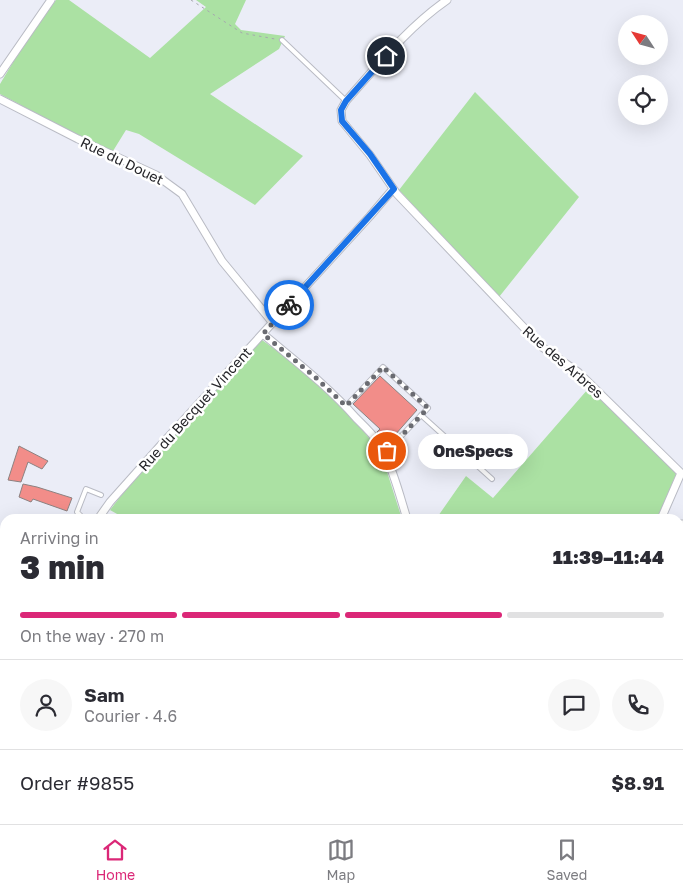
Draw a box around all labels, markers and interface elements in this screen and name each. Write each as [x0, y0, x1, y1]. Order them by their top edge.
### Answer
north arrow [618, 15, 668, 65]
map controls [618, 15, 668, 125]
pin [365, 35, 407, 77]
icon: home [372, 42, 400, 70]
button: locate [618, 75, 668, 125]
street label: Rue du Douet [78, 133, 167, 188]
courier [264, 280, 314, 330]
icon: bike [275, 291, 303, 319]
street label: Rue des Arbres [520, 322, 607, 401]
street label: Rue du Becquet Vincent [134, 343, 255, 474]
pin [366, 430, 408, 472]
callout: OneSpecs [417, 434, 527, 468]
icon: bag [373, 437, 401, 465]
text: OneSpecs [433, 441, 513, 461]
text: Arriving in [20, 528, 99, 548]
text: 11:39–11:44 [553, 545, 664, 568]
text: 3 min [20, 548, 105, 586]
text: On the way · 270 m [20, 626, 164, 646]
button: person [20, 679, 72, 731]
button: chat [548, 679, 600, 731]
button: phone [612, 679, 664, 731]
text: Sam [84, 683, 124, 706]
text: Courier · 4.6 [84, 706, 177, 726]
text: Order #9855 [20, 771, 134, 794]
text: $8.91 [611, 771, 664, 794]
tab: Home [96, 836, 135, 883]
tab: Map [327, 836, 355, 883]
tab: Saved [546, 836, 587, 883]

